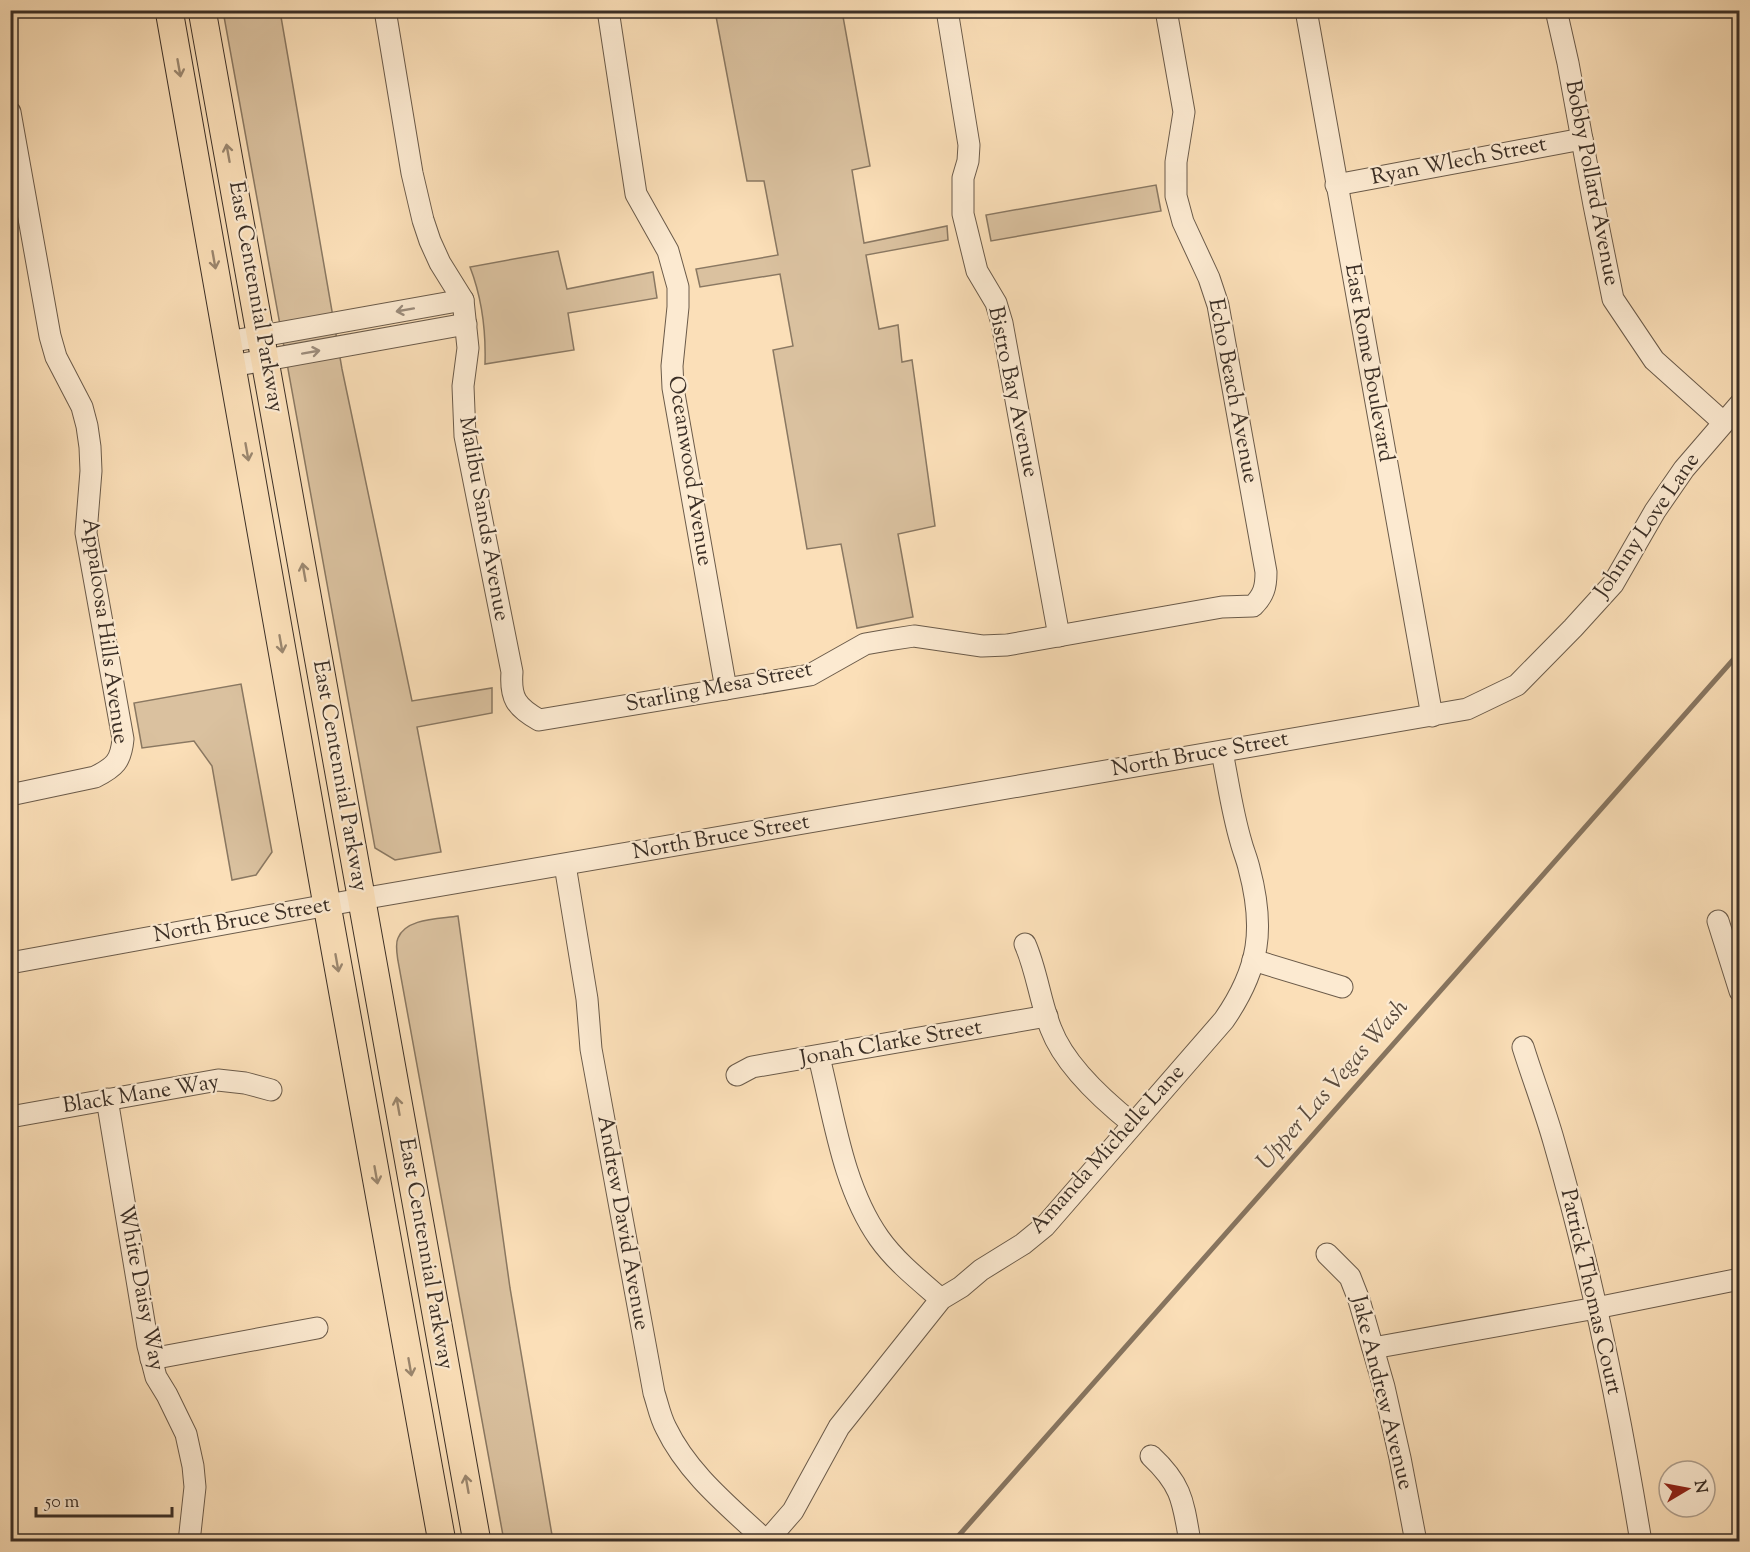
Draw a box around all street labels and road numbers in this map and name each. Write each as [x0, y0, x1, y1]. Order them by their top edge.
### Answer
street label: Bobby Pollard Avenue [1555, 77, 1627, 289]
street label: Ryan Wlech Street [1368, 129, 1550, 195]
street label: East Centennial Parkway [219, 179, 291, 415]
street label: East Rome Boulevard [1335, 261, 1401, 465]
street label: Echo Beach Avenue [1198, 296, 1266, 486]
street label: Bistro Bay Avenue [978, 304, 1046, 480]
street label: Oceanwood Avenue [658, 374, 720, 568]
street label: Malibu Sands Avenue [449, 414, 517, 624]
street label: Johnny Love Lane [1587, 447, 1709, 606]
street label: Appaloosa Hills Avenue [72, 516, 136, 746]
street label: Starling Mesa Street [623, 654, 816, 722]
street label: East Centennial Parkway [303, 658, 375, 894]
street label: North Bruce Street [1109, 724, 1291, 786]
street label: North Bruce Street [630, 807, 812, 869]
street label: North Bruce Street [151, 890, 333, 952]
street label: Jonah Clarke Street [796, 1012, 985, 1076]
street label: Amanda Michelle Lane [1023, 1058, 1193, 1242]
street label: Black Mane Way [60, 1067, 222, 1123]
street label: Andrew David Avenue [587, 1113, 657, 1333]
street label: East Centennial Parkway [389, 1136, 461, 1372]
street label: Patrick Thomas Court [1551, 1186, 1629, 1398]
street label: White Daisy Way [108, 1202, 172, 1374]
street label: Jake Andrew Avenue [1341, 1292, 1421, 1493]

